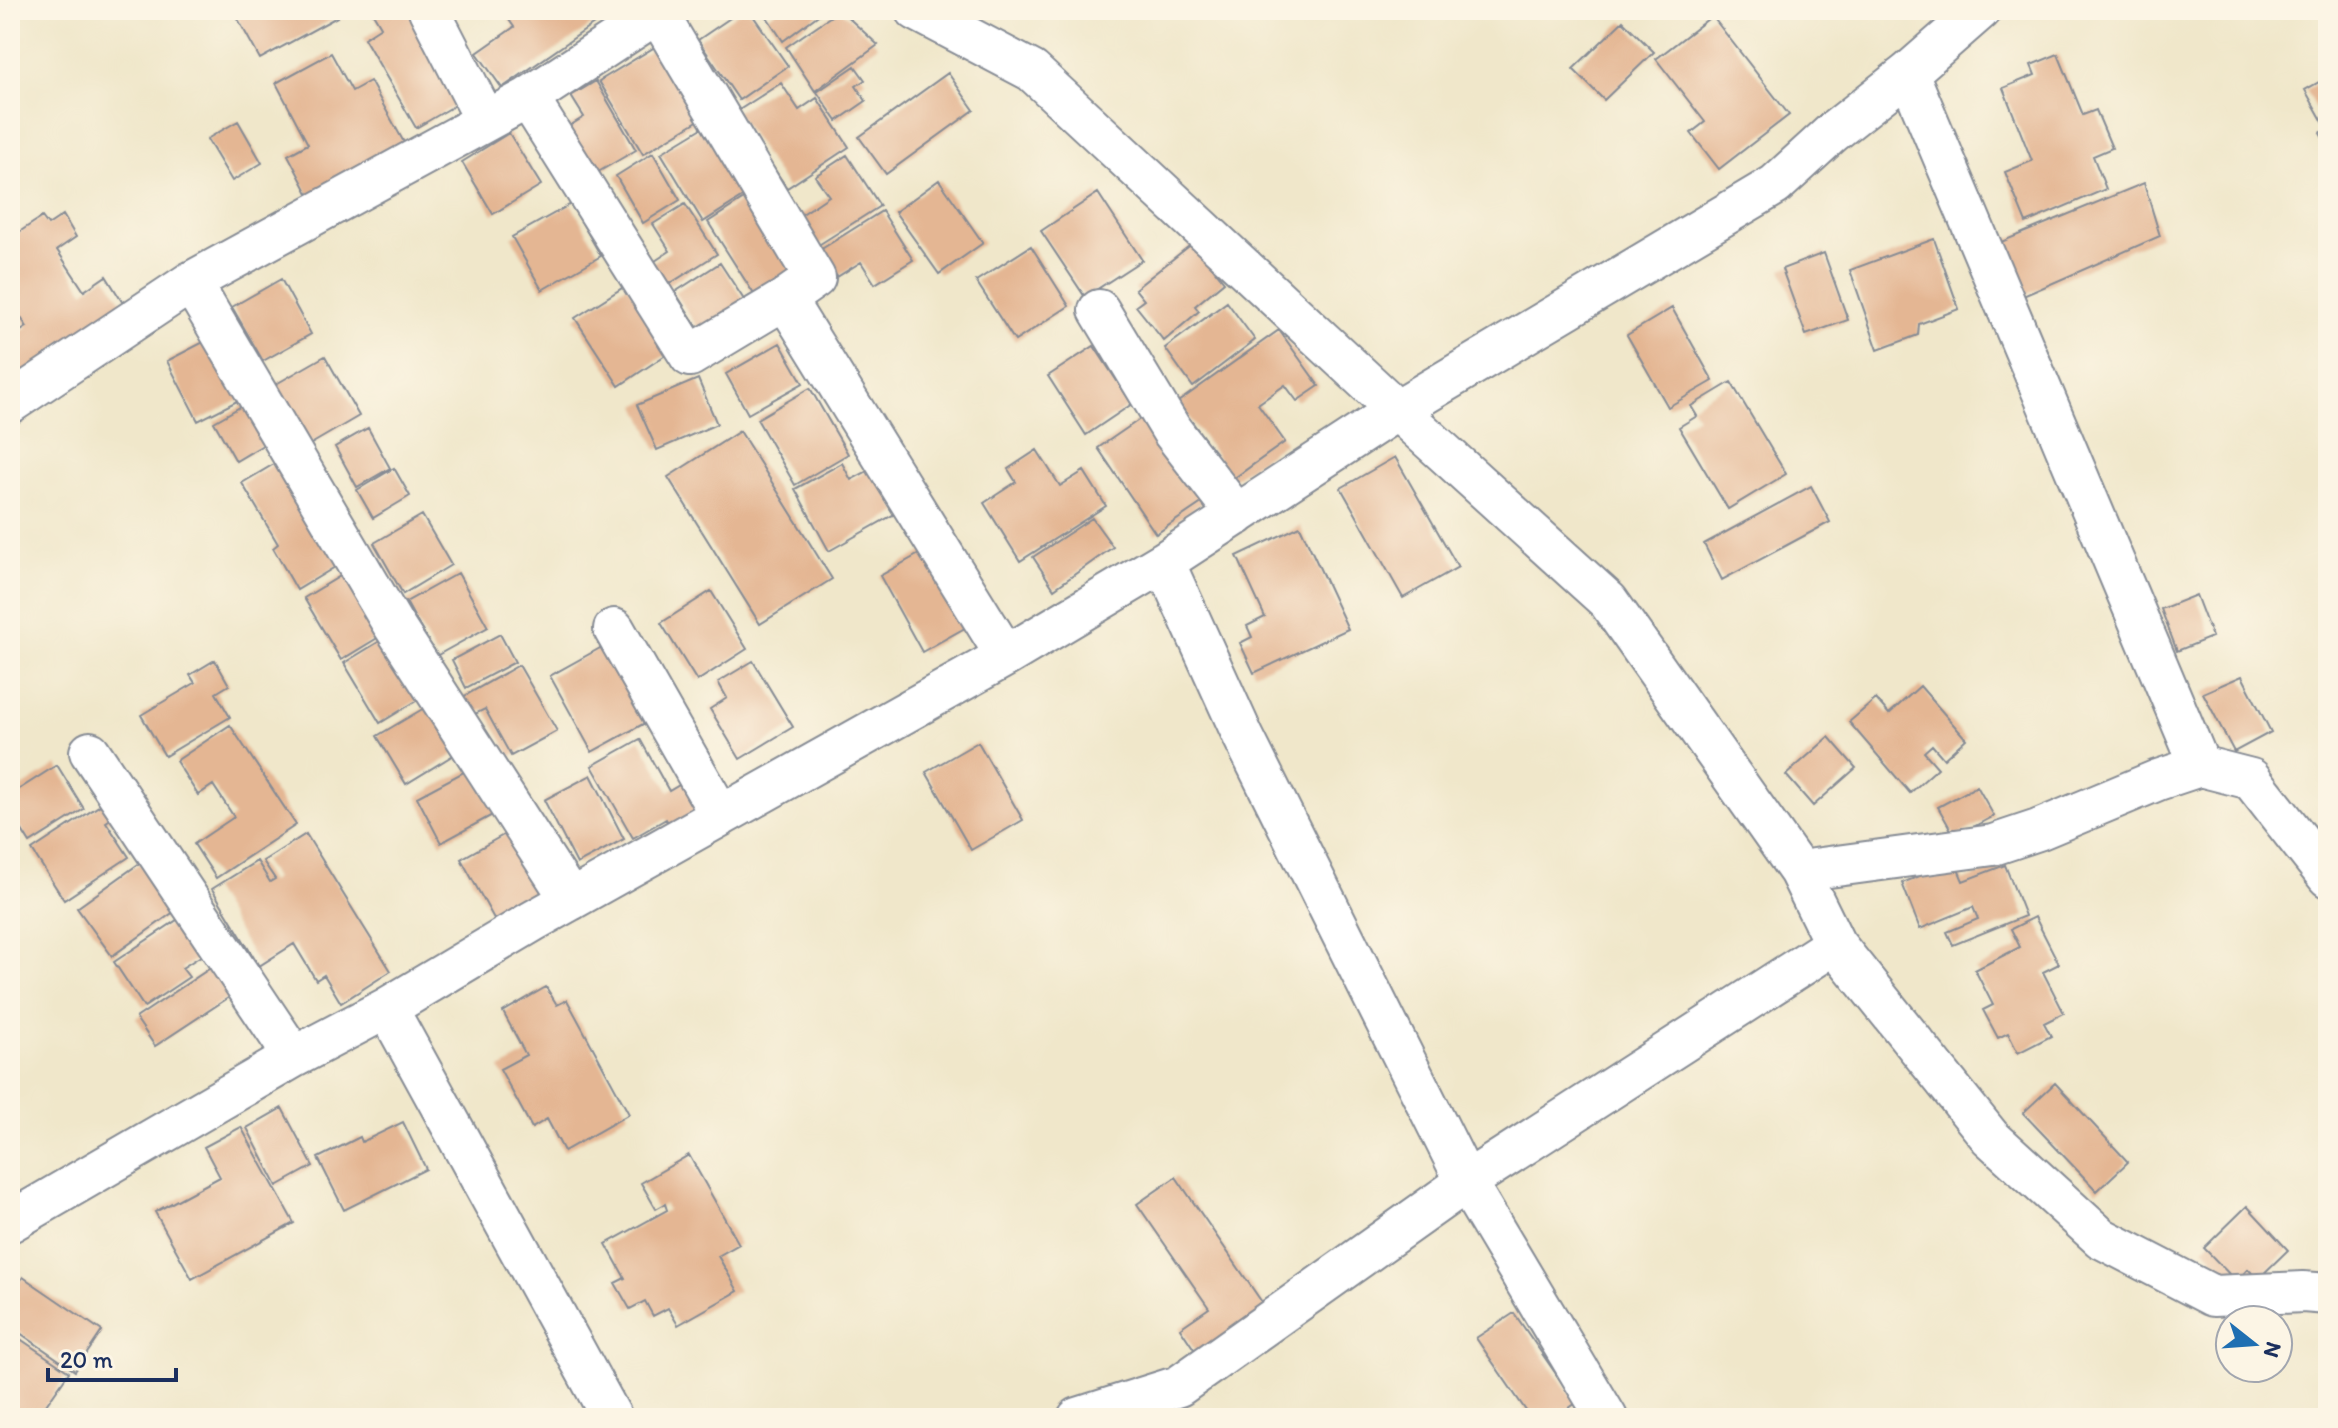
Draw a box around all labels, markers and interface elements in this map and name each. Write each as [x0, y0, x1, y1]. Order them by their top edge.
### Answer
north arrow [2214, 1304, 2294, 1384]
scale bar [48, 1332, 176, 1382]
text: N [2258, 1339, 2288, 1361]
text: 20 m [60, 1345, 113, 1374]

